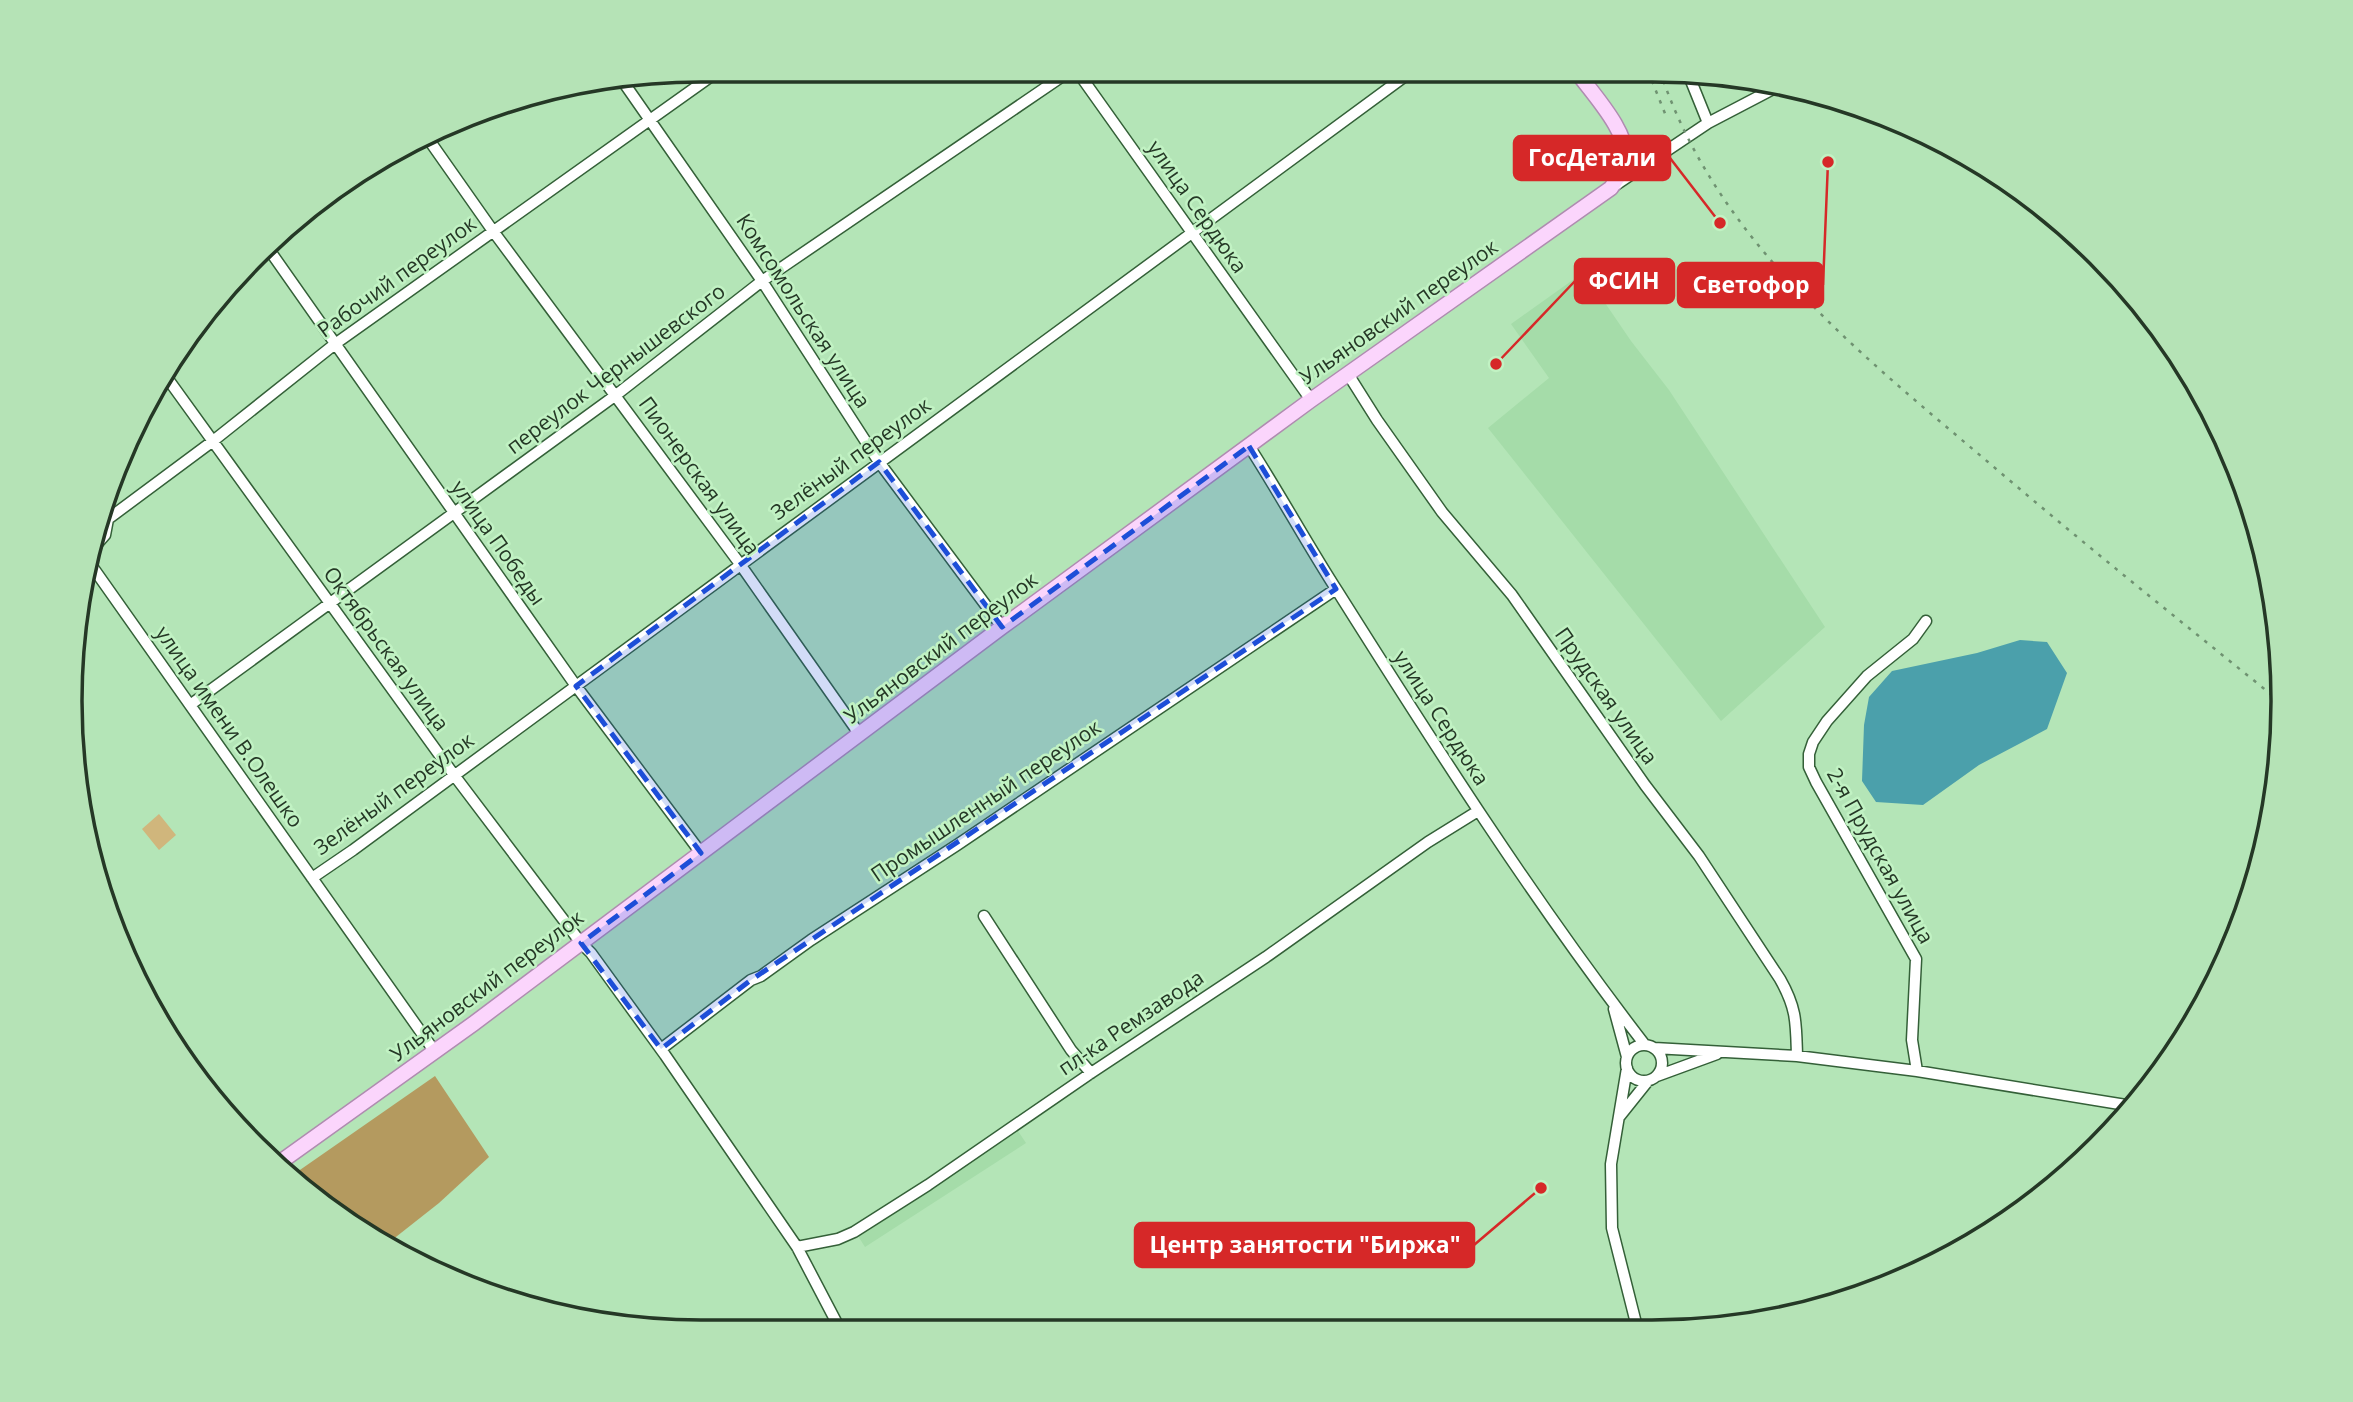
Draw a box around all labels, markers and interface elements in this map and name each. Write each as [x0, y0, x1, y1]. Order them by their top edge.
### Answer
street label: улица Сердюка [1142, 134, 1254, 278]
callout: ГосДетали [1514, 136, 1670, 180]
text: ГосДетали [1528, 141, 1656, 173]
street label: Комсомольская улица [730, 208, 877, 413]
street label: Рабочий переулок [311, 209, 482, 343]
street label: Ульяновский переулок [1294, 232, 1503, 390]
callout: ФСИН [1575, 259, 1674, 303]
callout: Светофор [1678, 263, 1823, 307]
text: ФСИН [1589, 264, 1659, 296]
text: Светофор [1692, 268, 1810, 300]
street label: переулок Чернышевского [500, 277, 731, 460]
street label: Пионерская улица [633, 390, 767, 560]
street label: Зелёный переулок [765, 390, 936, 526]
street label: улица Победы [445, 474, 552, 610]
street label: Октябрьская улица [318, 561, 456, 736]
street label: Ульяновский переулок [838, 565, 1043, 729]
street label: улица имени В.Олешко [149, 620, 310, 833]
street label: Прудская улица [1549, 621, 1664, 769]
street label: улица Сердюка [1388, 644, 1496, 791]
street label: Промышленный переулок [865, 712, 1106, 888]
street label: Зелёный переулок [308, 725, 479, 861]
street label: 2-я Прудская улица [1821, 763, 1941, 948]
street label: Ульяновский переулок [384, 903, 589, 1067]
street label: пл-ка Ремзавода [1052, 963, 1209, 1081]
callout: Центр занятости "Биржа" [1135, 1223, 1474, 1267]
text: Центр занятости "Биржа" [1149, 1228, 1461, 1260]

